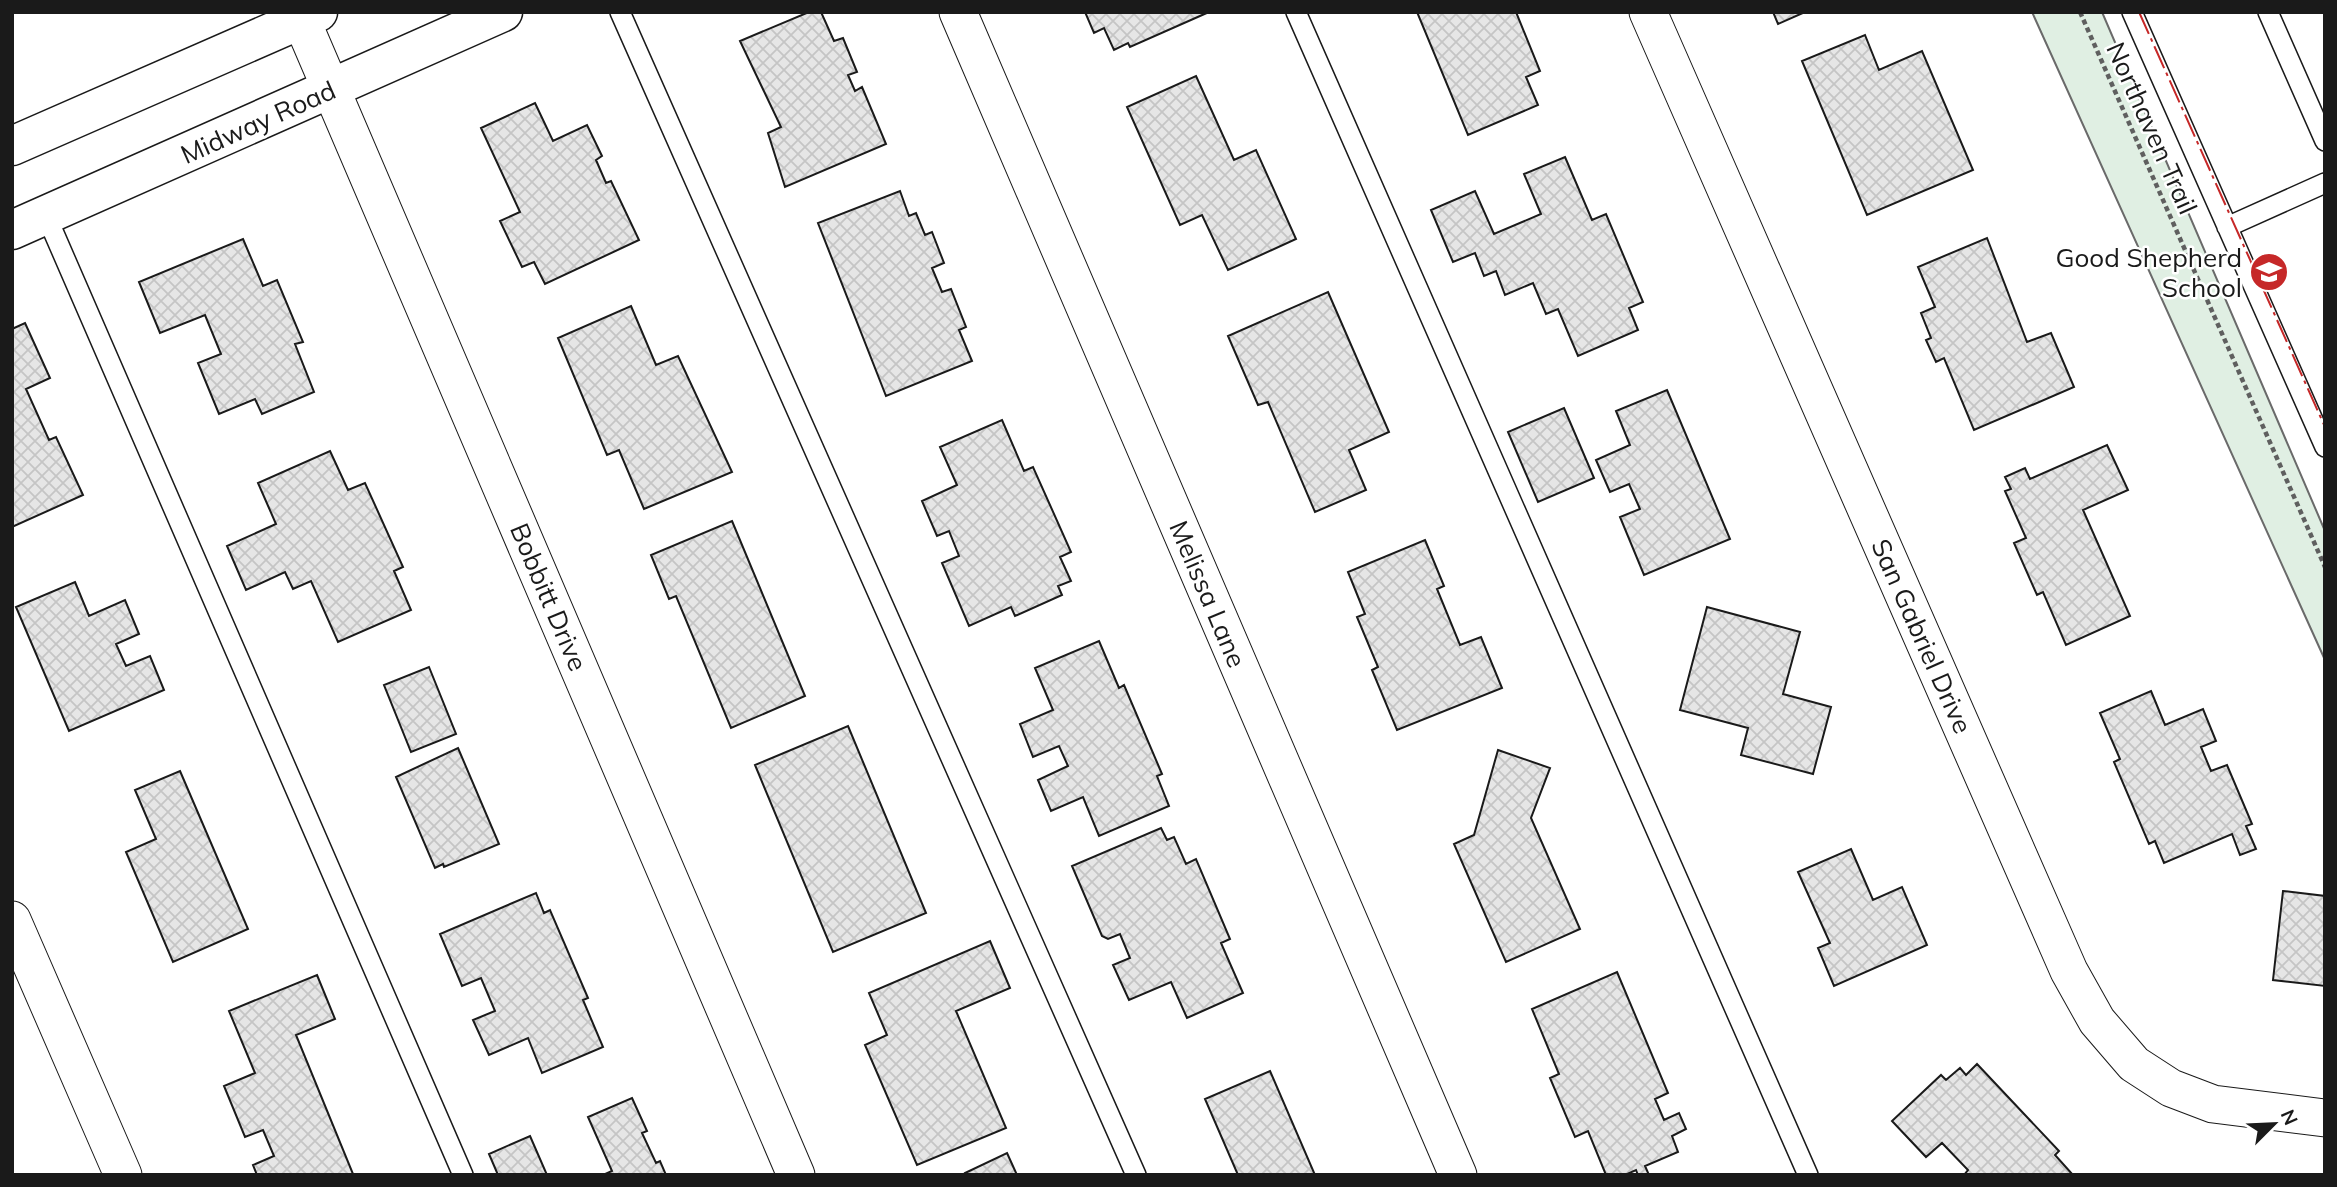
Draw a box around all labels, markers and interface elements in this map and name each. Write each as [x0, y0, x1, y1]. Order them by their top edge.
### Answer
street label: Northaven Trail [2099, 37, 2205, 219]
street label: Midway Road [175, 73, 341, 171]
place label: Good Shepherd School [2055, 241, 2242, 304]
school or university icon: Good Shepherd School [2248, 251, 2290, 293]
street label: Melissa Lane [1162, 516, 1254, 672]
street label: Bobbitt Drive [503, 518, 595, 676]
street label: San Gabriel Drive [1864, 534, 1980, 738]
north arrow [2239, 1089, 2309, 1159]
text: N [2276, 1106, 2303, 1129]

